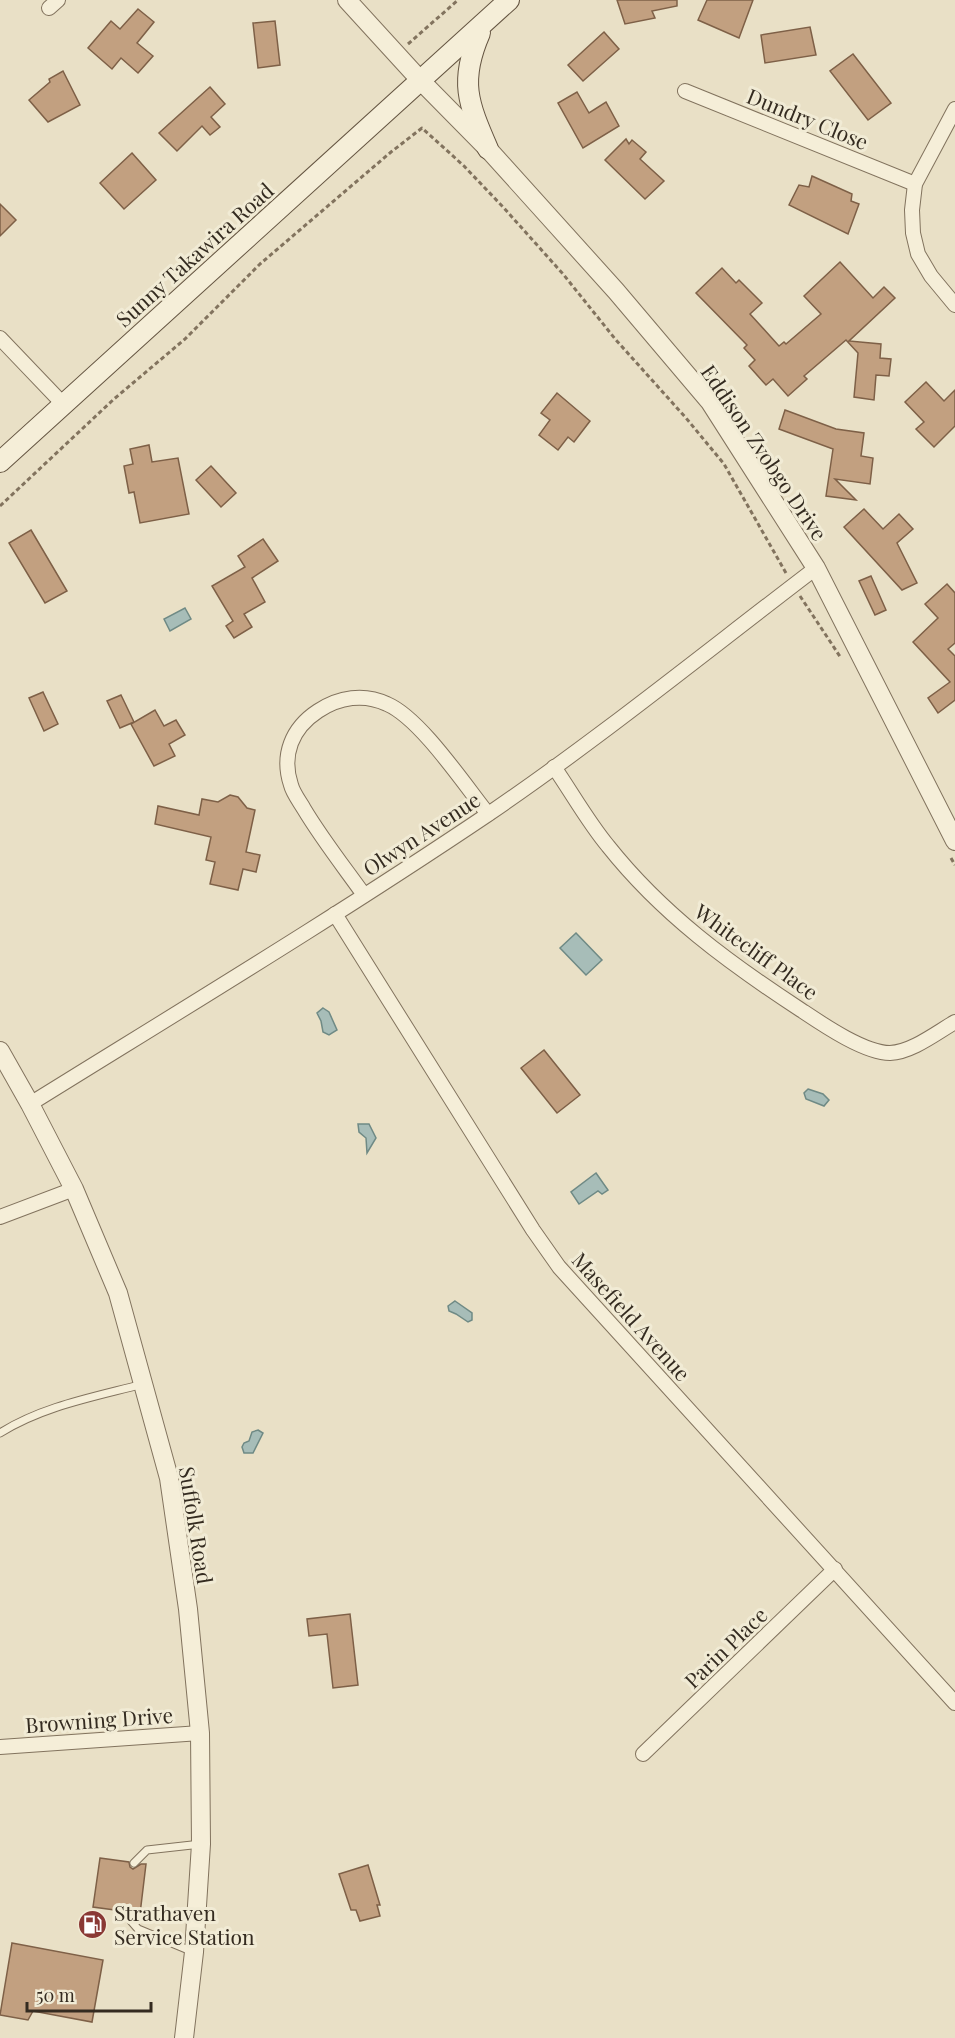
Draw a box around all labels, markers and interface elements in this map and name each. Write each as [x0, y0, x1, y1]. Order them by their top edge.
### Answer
street label: Dundry Close [743, 81, 873, 155]
street label: Sunny Takawira Road [109, 176, 279, 332]
street label: Eddison Zvobgo Drive [696, 359, 834, 545]
street label: Olwyn Avenue [357, 785, 485, 881]
street label: Whitecliff Place [689, 896, 824, 1005]
street label: Masefield Avenue [567, 1246, 697, 1386]
street label: Suffolk Road [174, 1464, 220, 1586]
street label: Parin Place [677, 1600, 773, 1694]
street label: Browning Drive [24, 1700, 174, 1738]
place label: Strathaven Service Station [114, 1898, 255, 1950]
fuel station icon: Strathaven Service Station [77, 1908, 109, 1940]
scale bar [27, 1975, 152, 2013]
text: 50 m [36, 1983, 75, 2007]

